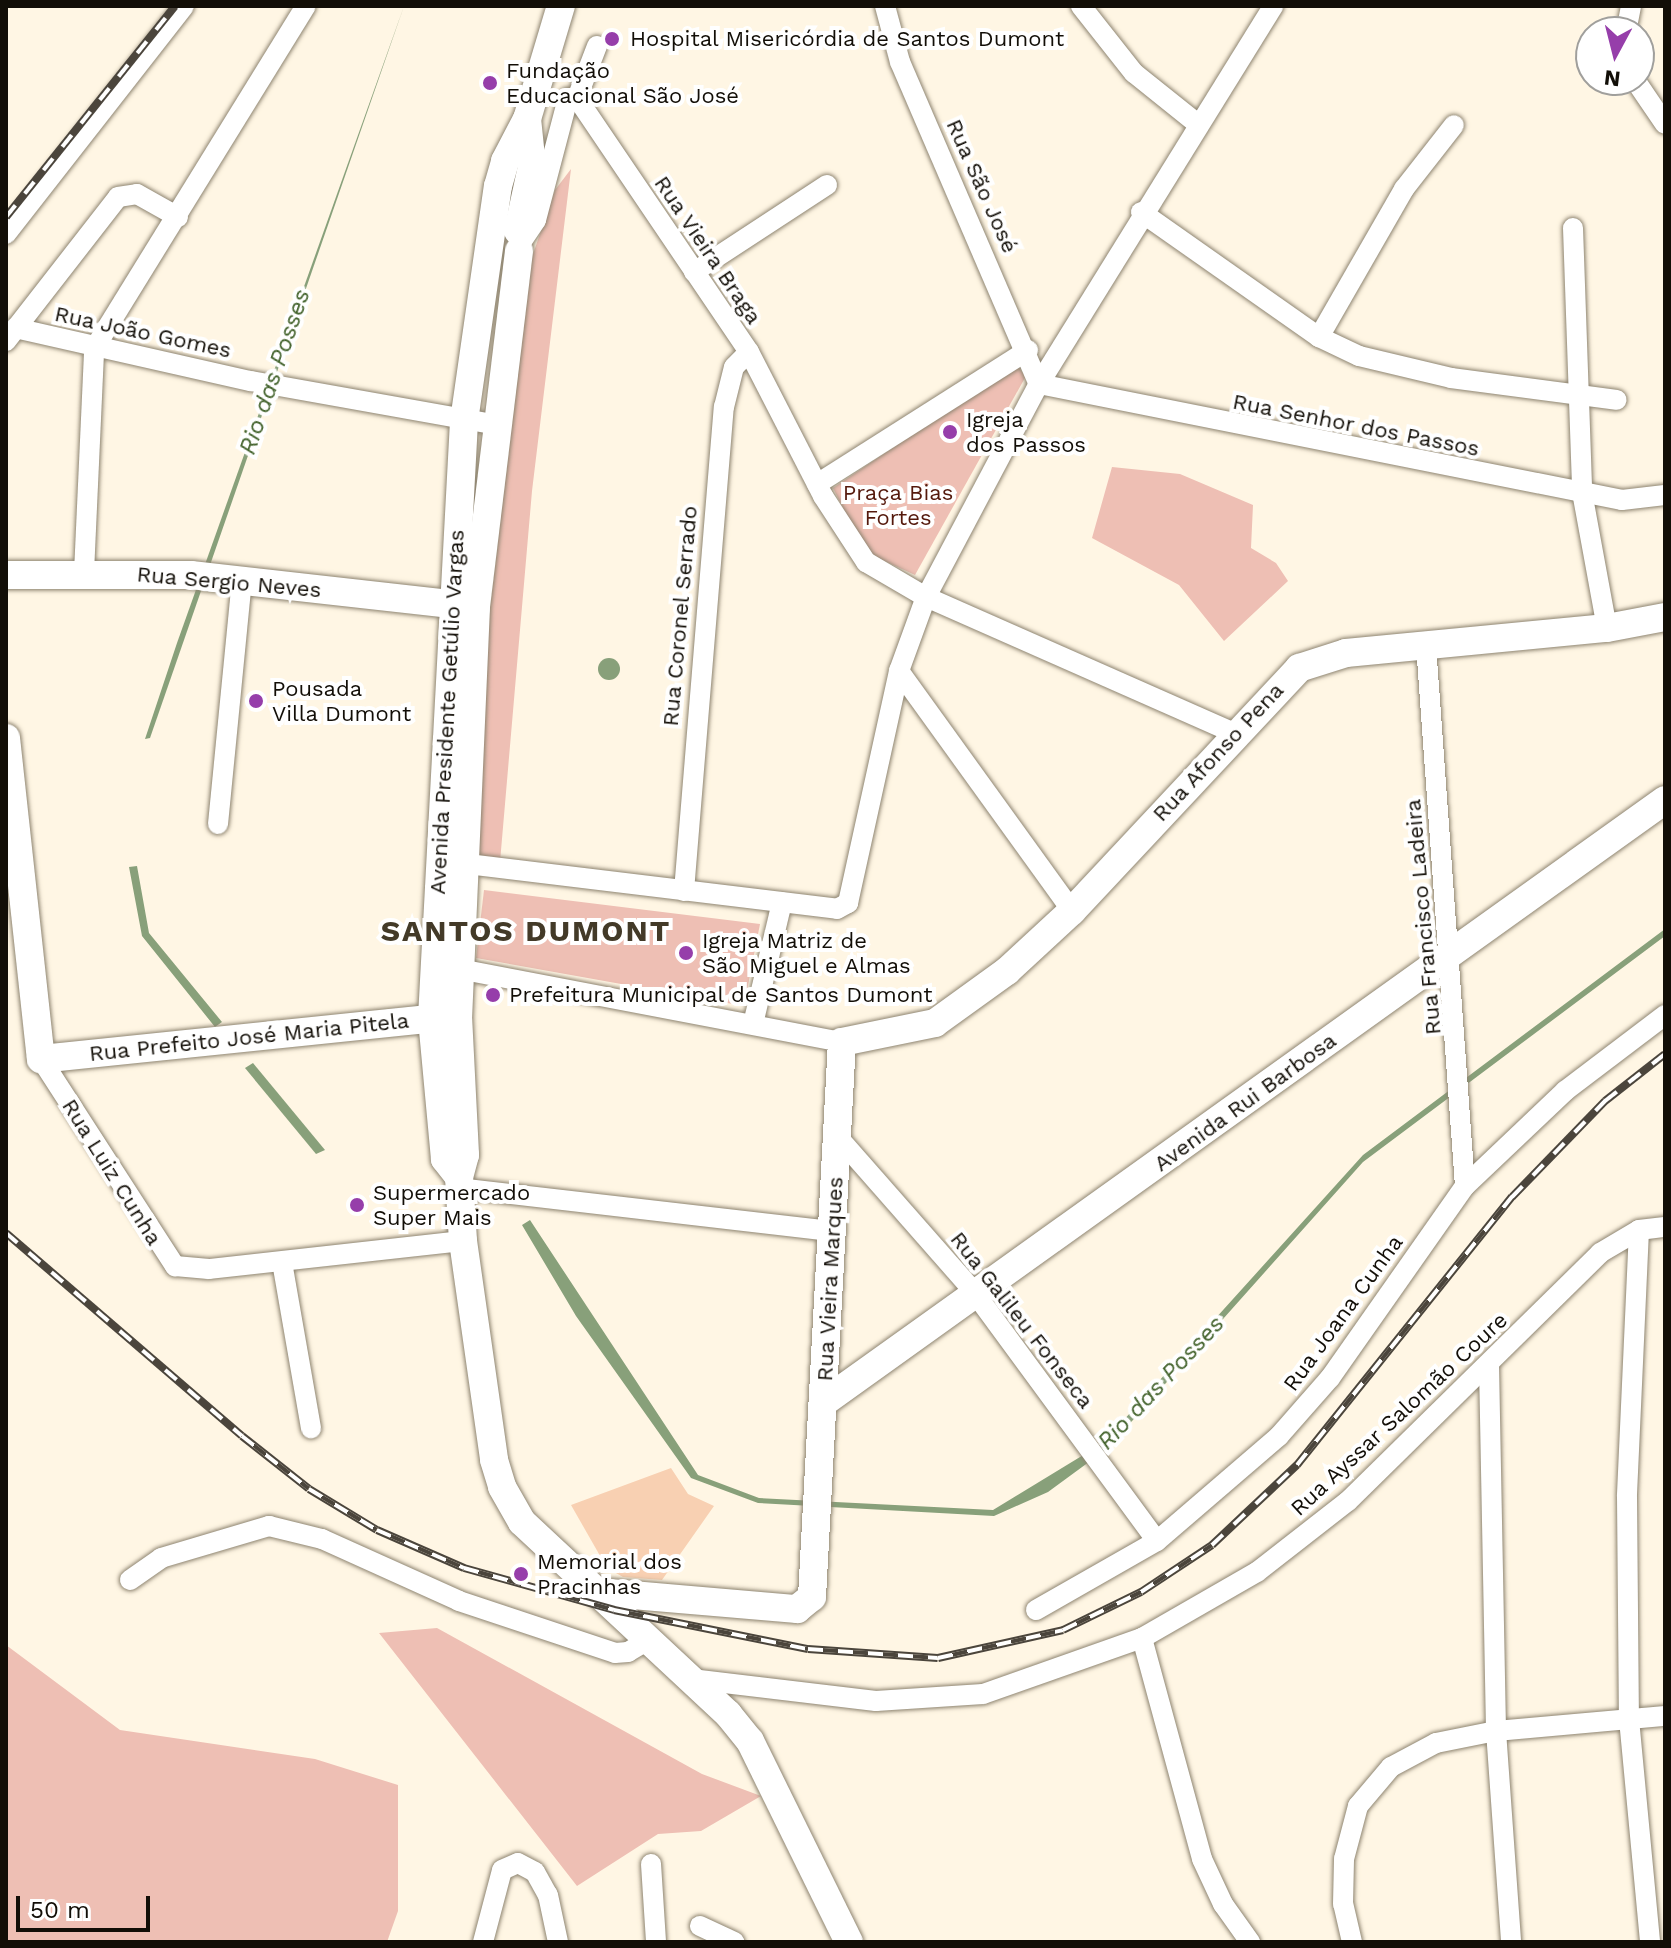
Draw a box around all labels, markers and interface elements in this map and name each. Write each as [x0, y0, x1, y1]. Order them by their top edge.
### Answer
north arrow [1575, 16, 1655, 96]
place label: Hospital Misericórdia de Santos Dumont [630, 26, 1065, 52]
marker: Hospital Misericórdia de Santos Dumont [601, 28, 623, 50]
place label: Fundação Educacional São José [506, 57, 740, 108]
text: N [1603, 65, 1622, 92]
marker: Fundação Educacional São José [481, 74, 499, 92]
street label: Rua São José [941, 115, 1023, 257]
street label: Rua Vieira Braga [648, 170, 768, 330]
water label: Rio das Posses [233, 286, 317, 458]
street label: Rua João Gomes [52, 300, 234, 364]
street label: Rua Senhor dos Passos [1230, 388, 1482, 462]
place label: Igreja dos Passos [966, 406, 1086, 458]
marker: Igreja dos Passos [941, 423, 959, 441]
park label: Praça Bias Fortes [842, 479, 954, 530]
street label: Rua Coronel Serrado [657, 504, 703, 728]
street label: Avenida Presidente Getúlio Vargas [424, 528, 470, 896]
street label: Rua Sergio Neves [135, 561, 323, 603]
place label: Pousada Villa Dumont [272, 675, 412, 726]
street label: Rua Afonso Pena [1146, 677, 1290, 827]
marker: Pousada Villa Dumont [247, 692, 265, 710]
street label: Rua Francisco Ladeira [1400, 798, 1446, 1036]
district label: SANTOS DUMONT [381, 913, 671, 949]
place label: Igreja Matriz de São Miguel e Almas [702, 927, 912, 978]
marker: Igreja Matriz de São Miguel e Almas [677, 944, 695, 962]
place label: Prefeitura Municipal de Santos Dumont [509, 982, 934, 1008]
marker: Prefeitura Municipal de Santos Dumont [484, 986, 502, 1004]
street label: Rua Prefeito José Maria Pitela [87, 1007, 411, 1067]
street label: Avenida Rui Barbosa [1149, 1027, 1341, 1177]
street label: Rua Luiz Cunha [56, 1094, 168, 1250]
street label: Rua Vieira Marques [811, 1175, 849, 1383]
place label: Supermercado Super Mais [373, 1179, 530, 1230]
marker: Supermercado Super Mais [348, 1196, 366, 1214]
street label: Rua Galileu Fonseca [945, 1226, 1099, 1414]
street label: Rua Joana Cunha [1277, 1229, 1409, 1397]
street label: Rua Ayssar Salomão Coure [1285, 1306, 1513, 1522]
water label: Rio das Posses [1092, 1310, 1230, 1456]
place label: Memorial dos Pracinhas [537, 1548, 683, 1600]
marker: Memorial dos Pracinhas [512, 1565, 530, 1583]
scale bar [20, 1880, 154, 1930]
text: 50 m [30, 1896, 90, 1924]

